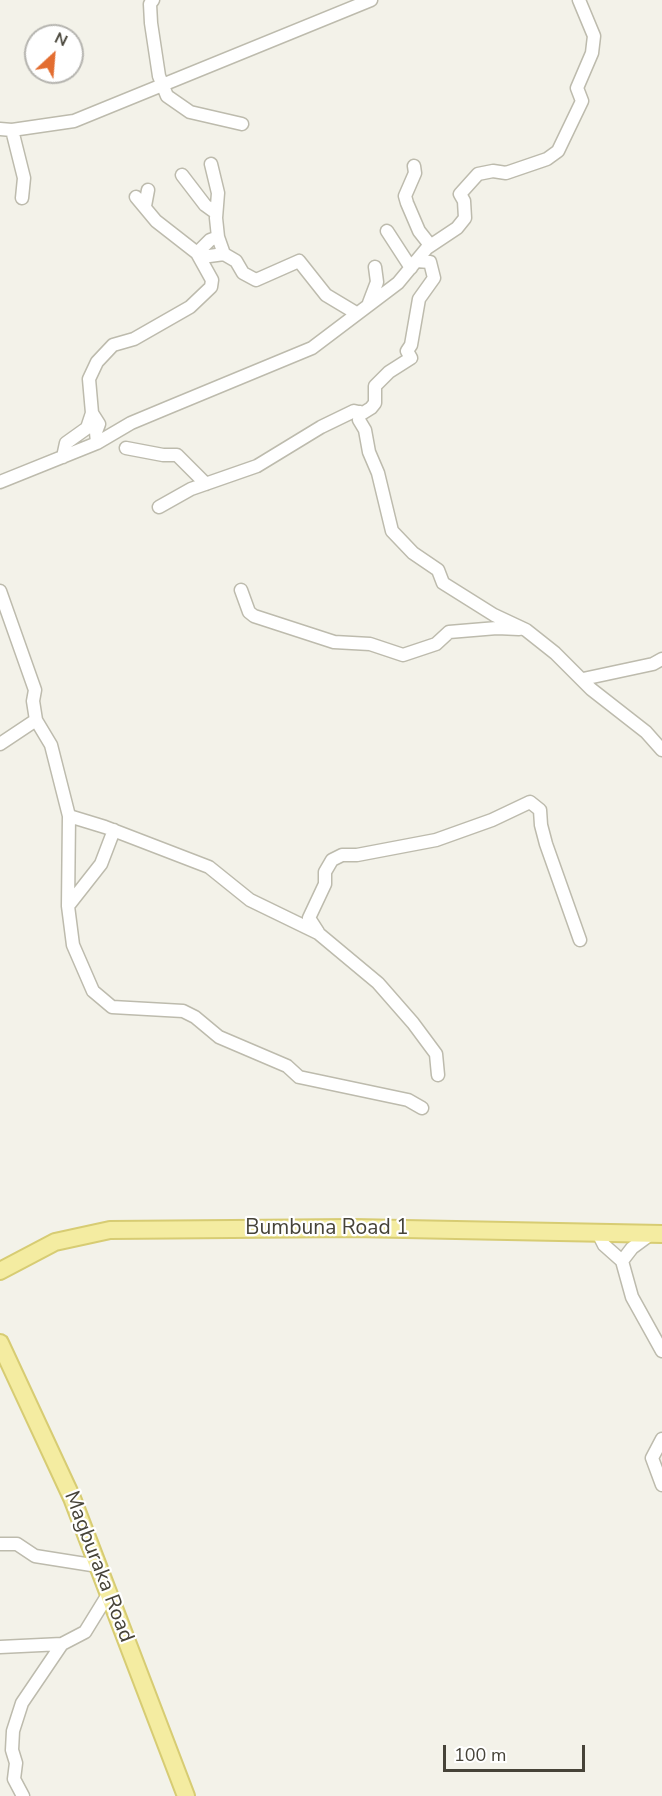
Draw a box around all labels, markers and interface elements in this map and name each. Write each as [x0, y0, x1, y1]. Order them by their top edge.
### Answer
north arrow [24, 24, 84, 84]
text: N [51, 27, 71, 52]
street label: Bumbuna Road 1 [245, 1216, 409, 1242]
street label: Magburaka Road [58, 1488, 138, 1646]
scale bar [446, 1733, 588, 1771]
text: 100 m [454, 1743, 506, 1767]

